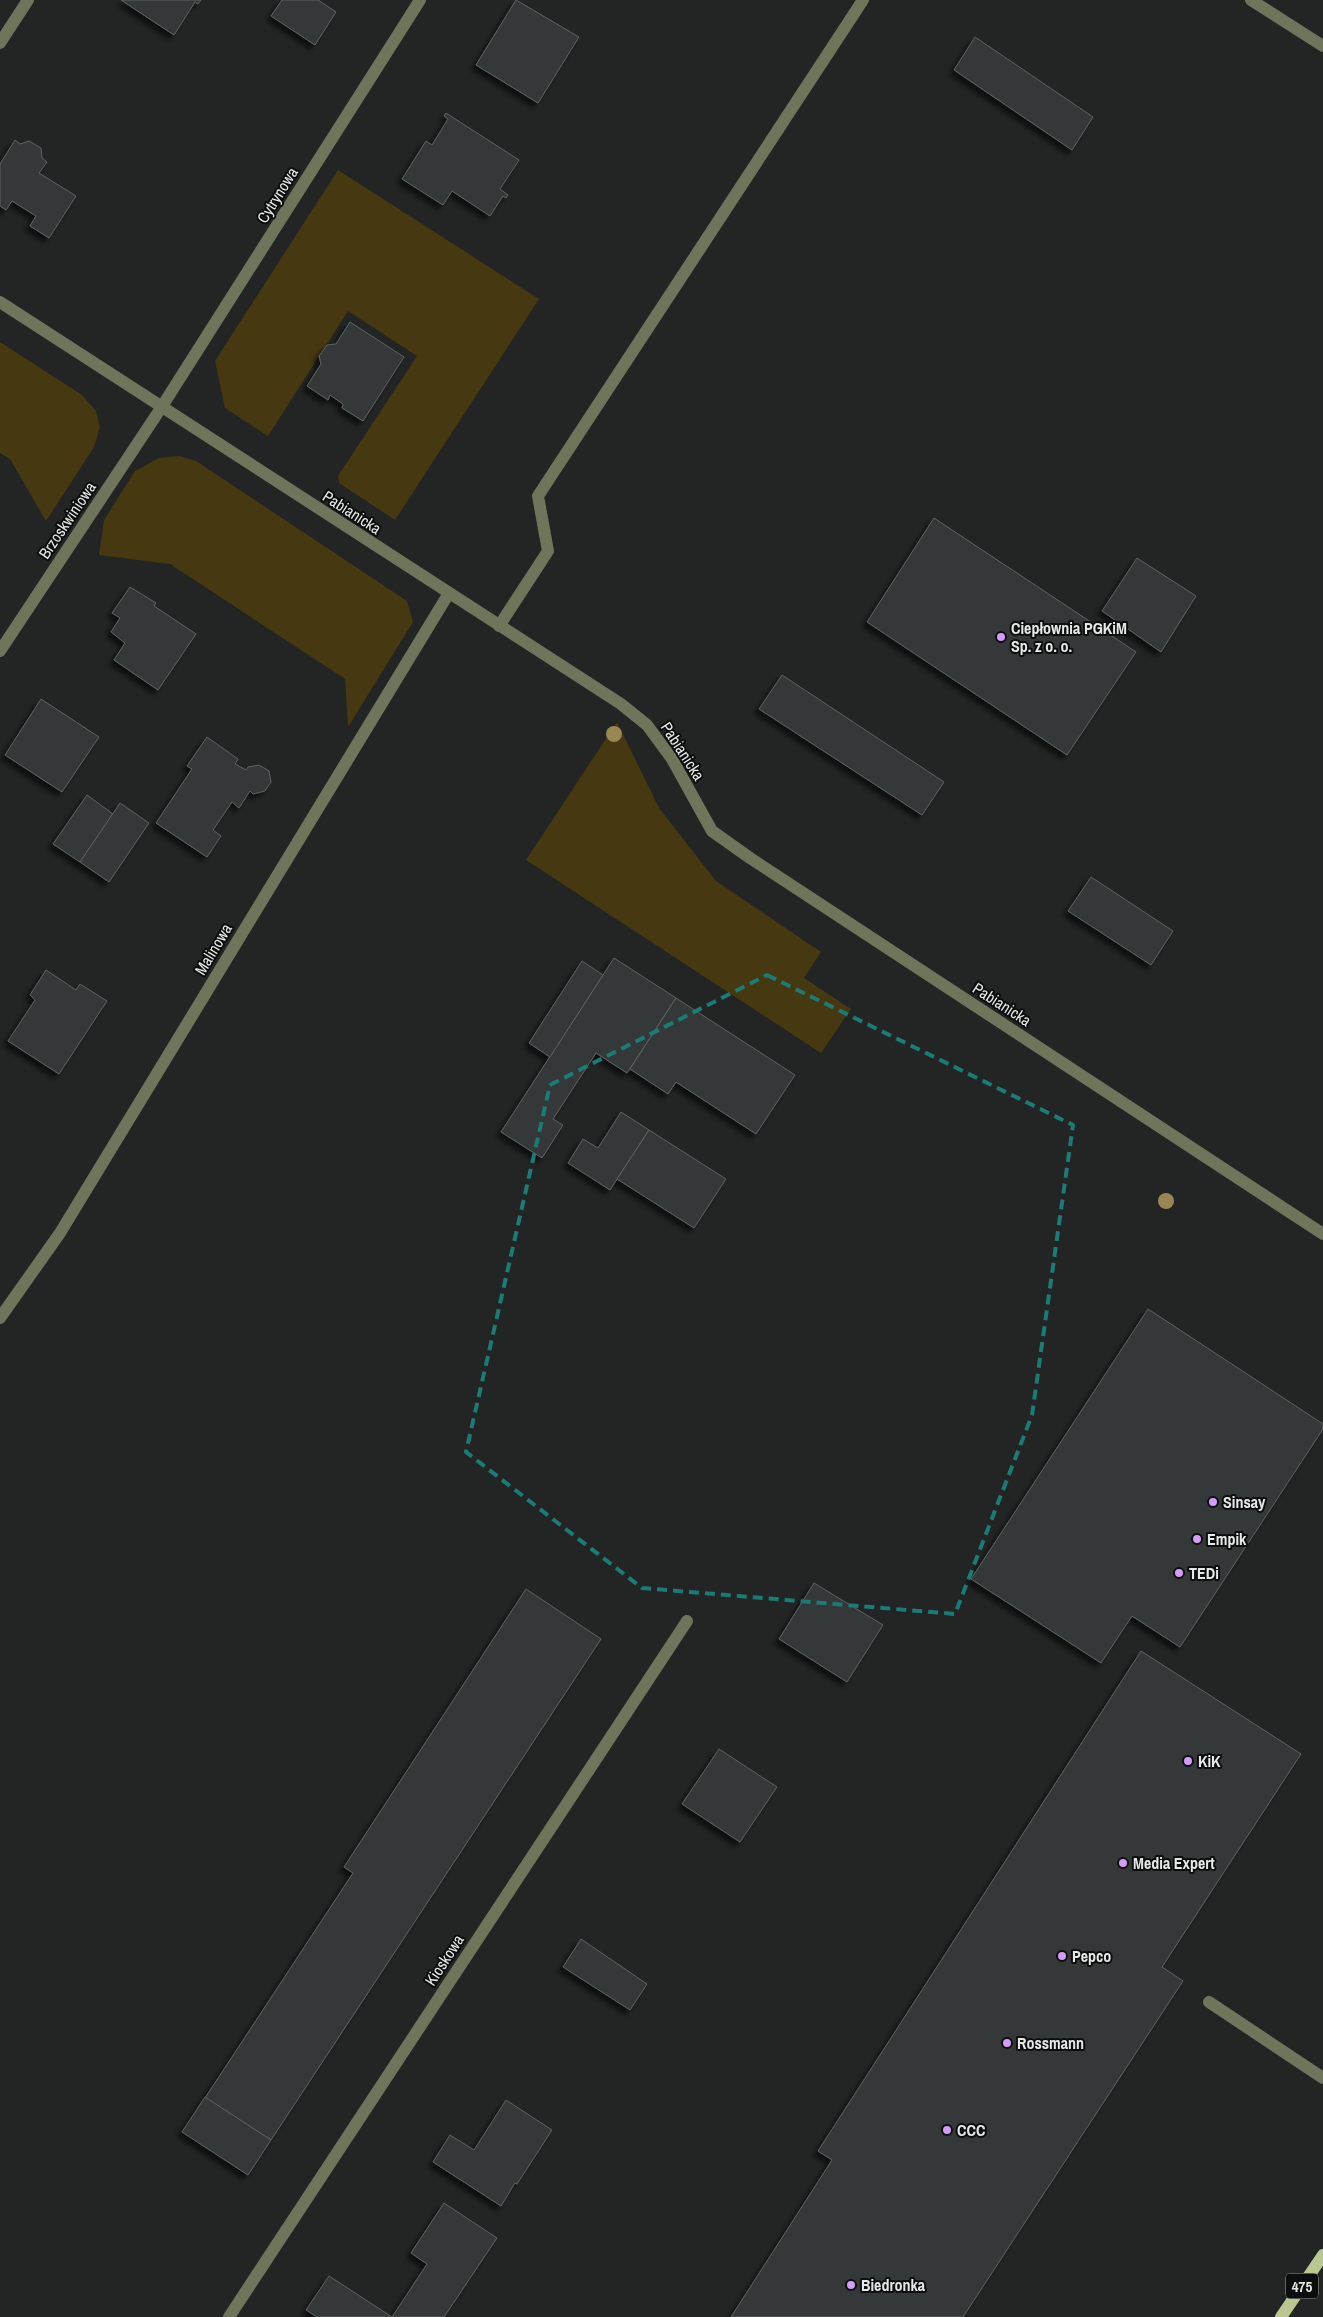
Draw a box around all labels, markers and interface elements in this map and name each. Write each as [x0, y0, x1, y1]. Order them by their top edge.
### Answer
street label: Cytrynowa [251, 162, 303, 227]
street label: Brzoskwiniowa [33, 477, 101, 563]
street label: Pabianicka [318, 485, 386, 539]
place label: Ciepłownia PGKiM Sp. z o. o. [1011, 617, 1127, 657]
marker: Ciepłownia PGKiM Sp. z o. o. [995, 631, 1007, 643]
street label: Pabianicka [656, 717, 710, 785]
street label: Malinowa [189, 919, 237, 979]
street label: Pabianicka [968, 977, 1036, 1031]
place label: Sinsay [1223, 1491, 1266, 1513]
marker: Sinsay [1207, 1496, 1219, 1508]
place label: Empik [1207, 1528, 1247, 1550]
marker: Empik [1191, 1533, 1203, 1545]
place label: TEDi [1189, 1562, 1219, 1584]
marker: TEDi [1173, 1567, 1185, 1579]
place label: KiK [1198, 1750, 1221, 1772]
marker: KiK [1182, 1755, 1194, 1767]
place label: Media Expert [1133, 1852, 1215, 1874]
marker: Media Expert [1117, 1857, 1129, 1869]
street label: Kioskowa [419, 1930, 469, 1990]
place label: Pepco [1072, 1945, 1111, 1967]
marker: Pepco [1056, 1950, 1068, 1962]
place label: Rossmann [1017, 2032, 1084, 2054]
marker: Rossmann [1001, 2037, 1013, 2049]
place label: CCC [957, 2119, 985, 2141]
marker: CCC [941, 2124, 953, 2136]
place label: Biedronka [861, 2274, 926, 2296]
road number: 475 [1286, 2274, 1318, 2298]
marker: Biedronka [845, 2279, 857, 2291]

